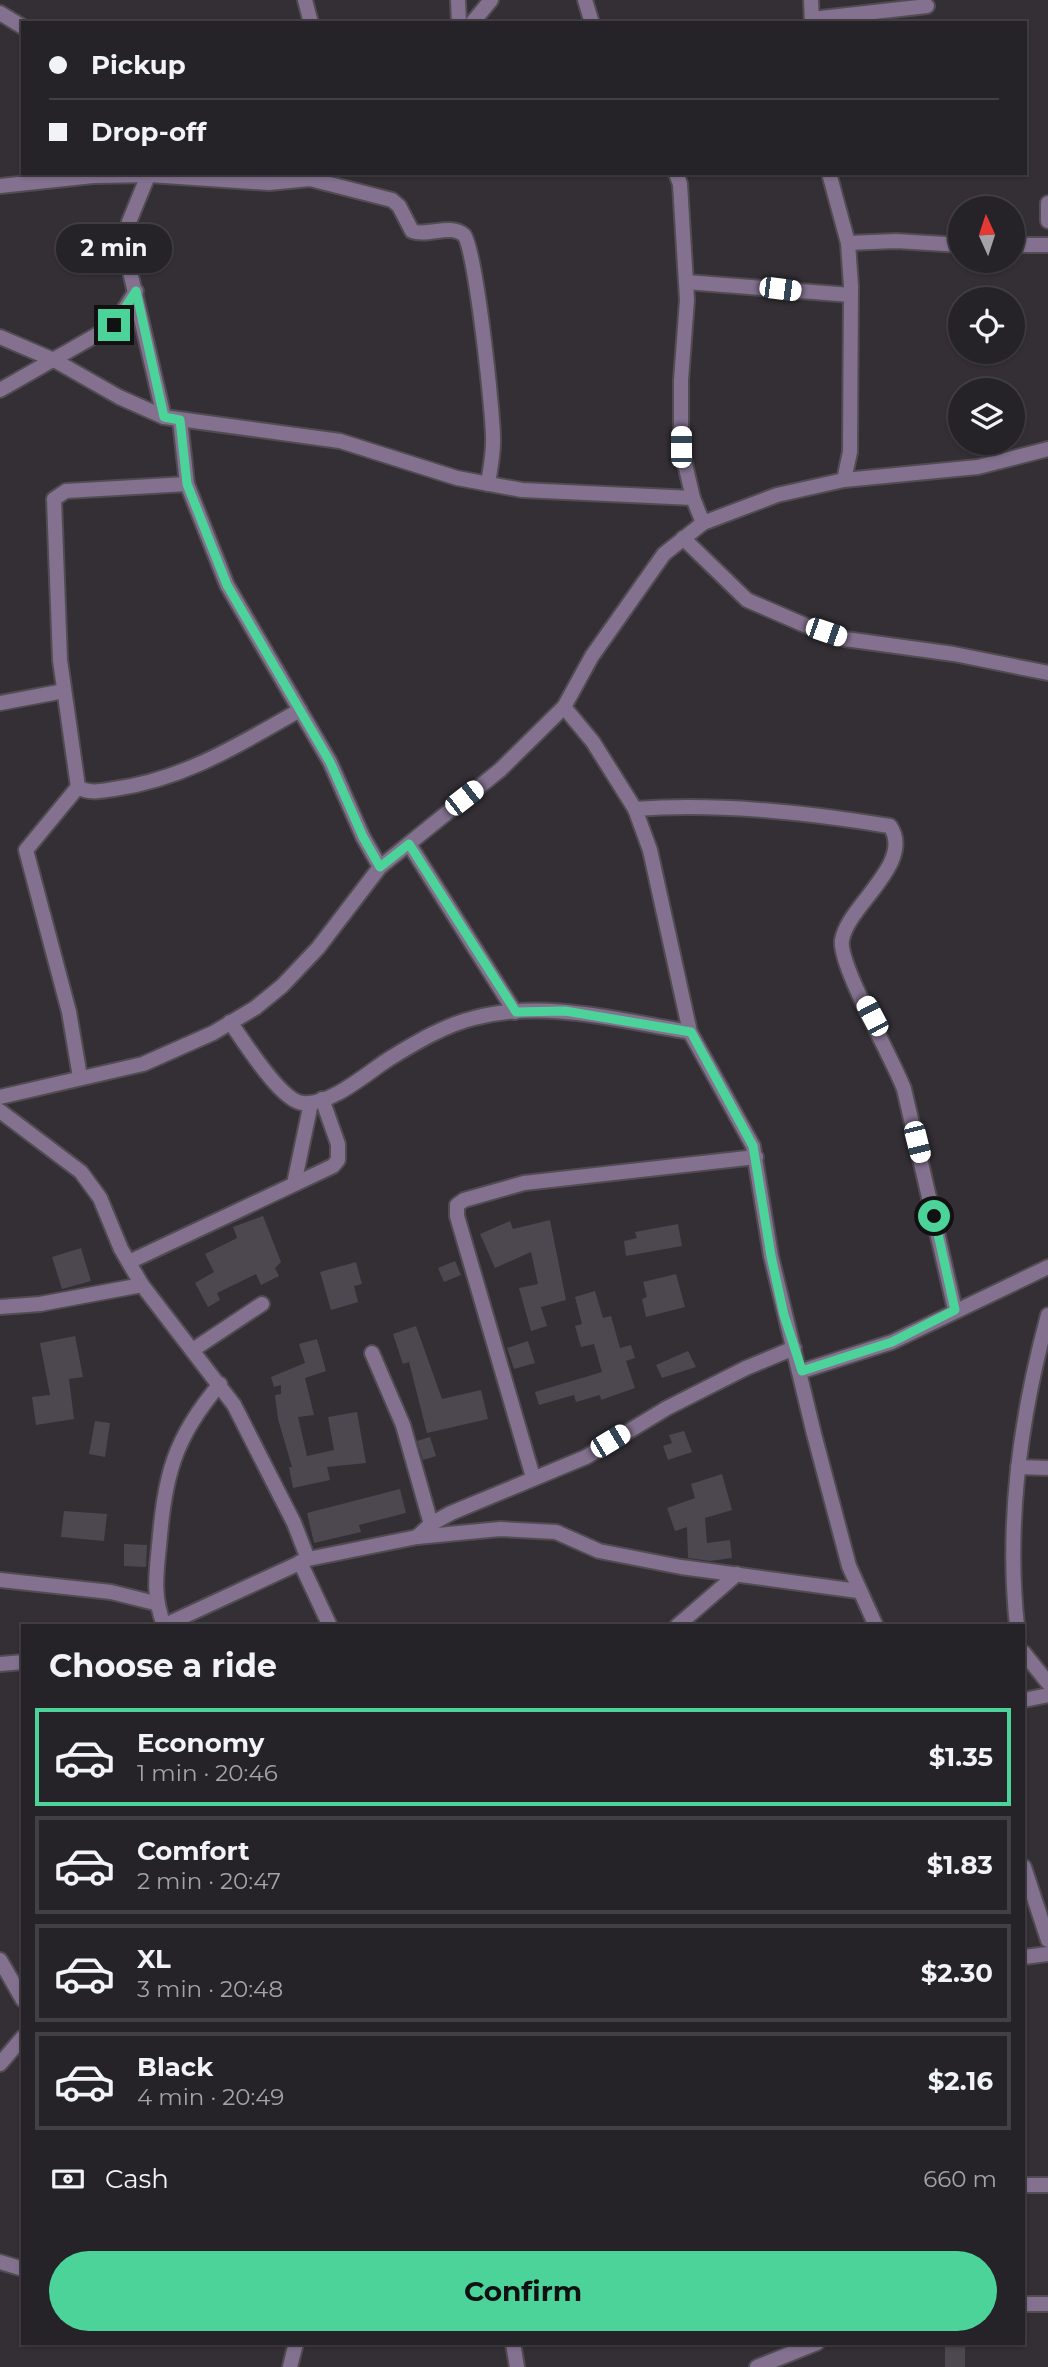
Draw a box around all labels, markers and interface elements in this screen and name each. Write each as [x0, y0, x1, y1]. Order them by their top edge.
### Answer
text: Pickup [91, 49, 186, 81]
text: Drop-off [91, 116, 206, 148]
north arrow [948, 196, 1026, 273]
map controls [948, 196, 1025, 455]
callout: 2 min [56, 224, 172, 272]
text: 2 min [80, 234, 148, 262]
car [758, 276, 803, 302]
button: locate [948, 287, 1025, 364]
route end [98, 309, 130, 341]
button: layers [948, 378, 1025, 455]
car [671, 426, 692, 468]
car [803, 615, 850, 649]
car [441, 777, 488, 819]
car [853, 993, 892, 1039]
car [902, 1119, 933, 1165]
route start [918, 1200, 950, 1232]
car [587, 1421, 634, 1461]
text: Choose a ride [49, 1646, 277, 1685]
icon: car [53, 1726, 116, 1789]
text: Economy [137, 1727, 264, 1759]
text: $1.35 [929, 1741, 993, 1773]
text: 1 min · 20:46 [137, 1759, 278, 1787]
icon: car [53, 1834, 116, 1897]
text: Comfort [137, 1835, 249, 1867]
text: $1.83 [927, 1849, 993, 1881]
text: 2 min · 20:47 [137, 1867, 281, 1895]
icon: car [53, 1942, 116, 2005]
text: XL [137, 1943, 171, 1975]
text: $2.30 [921, 1957, 993, 1989]
text: 3 min · 20:48 [137, 1975, 283, 2003]
icon: car [53, 2050, 116, 2113]
text: Black [137, 2051, 213, 2083]
text: $2.16 [928, 2065, 993, 2097]
text: 4 min · 20:49 [137, 2083, 284, 2111]
icon: cash [49, 2160, 87, 2198]
text: Cash [105, 2163, 169, 2195]
text: 660 m [923, 2165, 997, 2193]
button: Confirm [49, 2251, 997, 2331]

